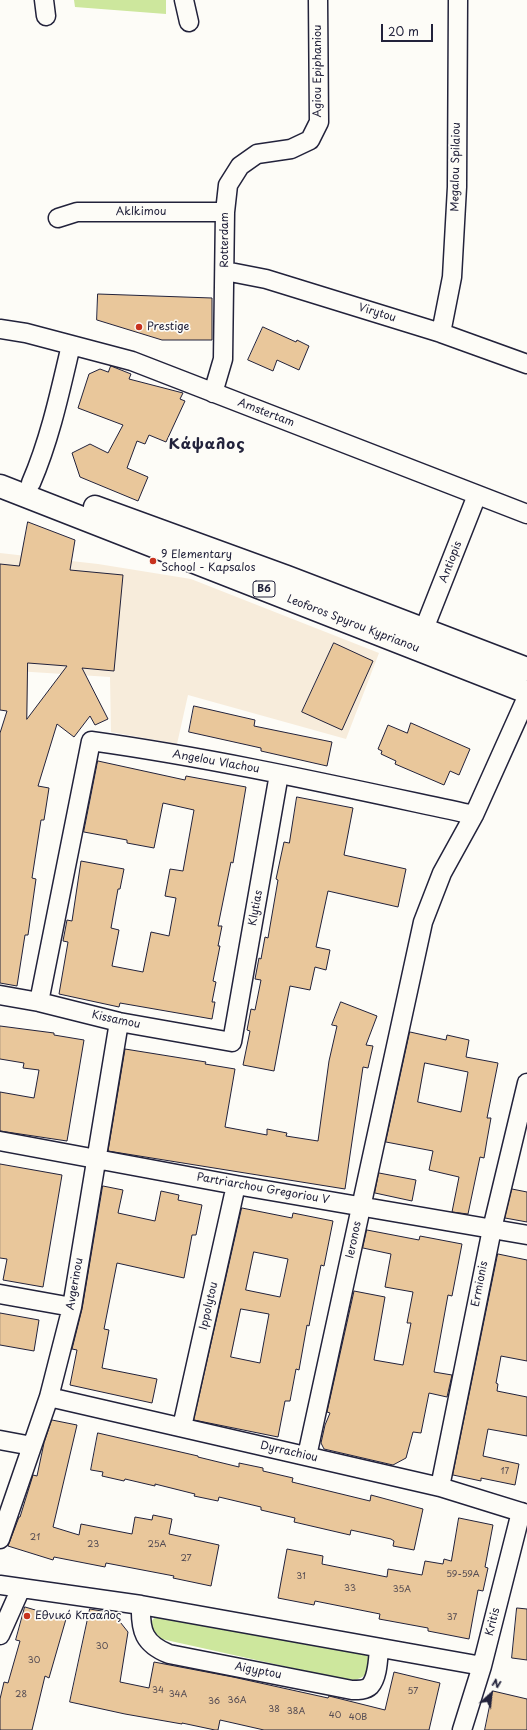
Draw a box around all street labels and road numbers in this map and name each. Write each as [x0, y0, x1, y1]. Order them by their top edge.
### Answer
street label: Agiou Epiphaniou [311, 25, 325, 117]
street label: Megalou Spilaiou [449, 122, 463, 212]
street label: Aklkimou [116, 205, 166, 219]
street label: Rotterdam [218, 212, 232, 268]
street label: Virytou [357, 301, 397, 325]
street label: Amstertam [236, 396, 296, 430]
street label: Antiopis [437, 539, 465, 585]
road number: B6 [253, 581, 275, 597]
street label: Leoforos Spyrou Kyprianou [285, 593, 421, 655]
street label: Angelou Vlachou [171, 748, 261, 776]
street label: Klytias [246, 889, 266, 927]
street label: Kissamou [91, 1008, 141, 1032]
street label: Partriarchou Gregoriou V [195, 1171, 331, 1207]
street label: Ieronos [344, 1220, 364, 1260]
street label: Avgerinou [64, 1257, 86, 1311]
street label: Ermionis [469, 1260, 491, 1308]
street label: Ippolytou [197, 1281, 221, 1331]
street label: Dyrrachiou [259, 1439, 319, 1465]
street label: Kritis [483, 1607, 503, 1637]
street label: Aigyptou [233, 1660, 283, 1682]

